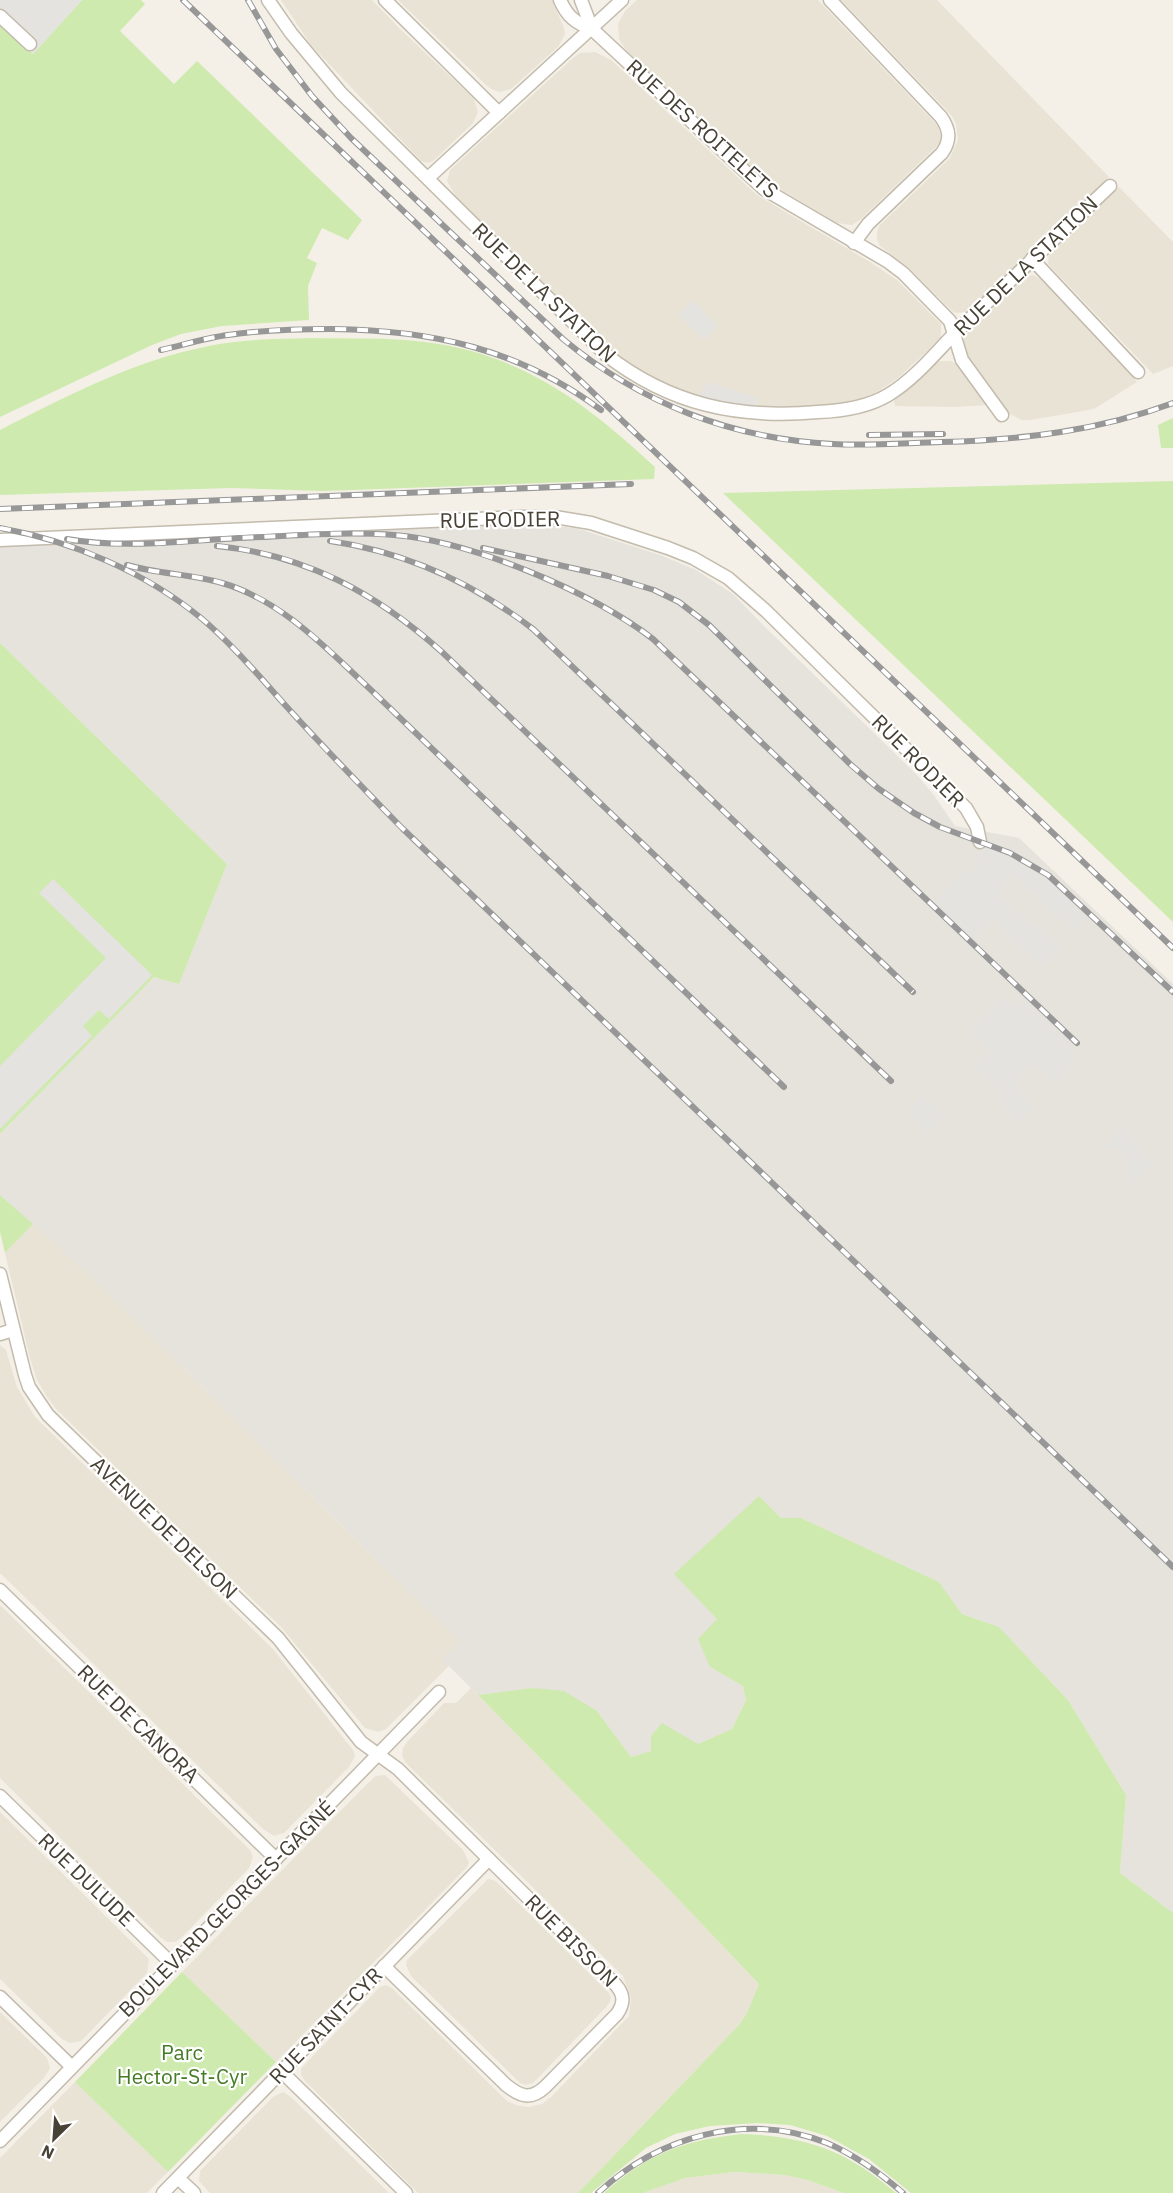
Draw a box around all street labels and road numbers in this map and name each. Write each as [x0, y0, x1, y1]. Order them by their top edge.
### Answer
street label: RUE DES ROITELETS [621, 52, 785, 204]
street label: RUE DE LA STATION [947, 189, 1103, 341]
street label: RUE DE LA STATION [467, 216, 623, 368]
street label: RUE RODIER [439, 504, 561, 534]
street label: RUE RODIER [866, 708, 971, 813]
street label: AVENUE DE DELSON [85, 1450, 244, 1605]
street label: RUE DE CANORA [72, 1658, 206, 1789]
street label: BOULEVARD GEORGES-GAGNÉ [112, 1794, 341, 2023]
street label: RUE DULUDE [33, 1826, 141, 1932]
street label: RUE BISSON [519, 1888, 624, 1993]
street label: RUE SAINT-CYR [262, 1961, 388, 2090]

